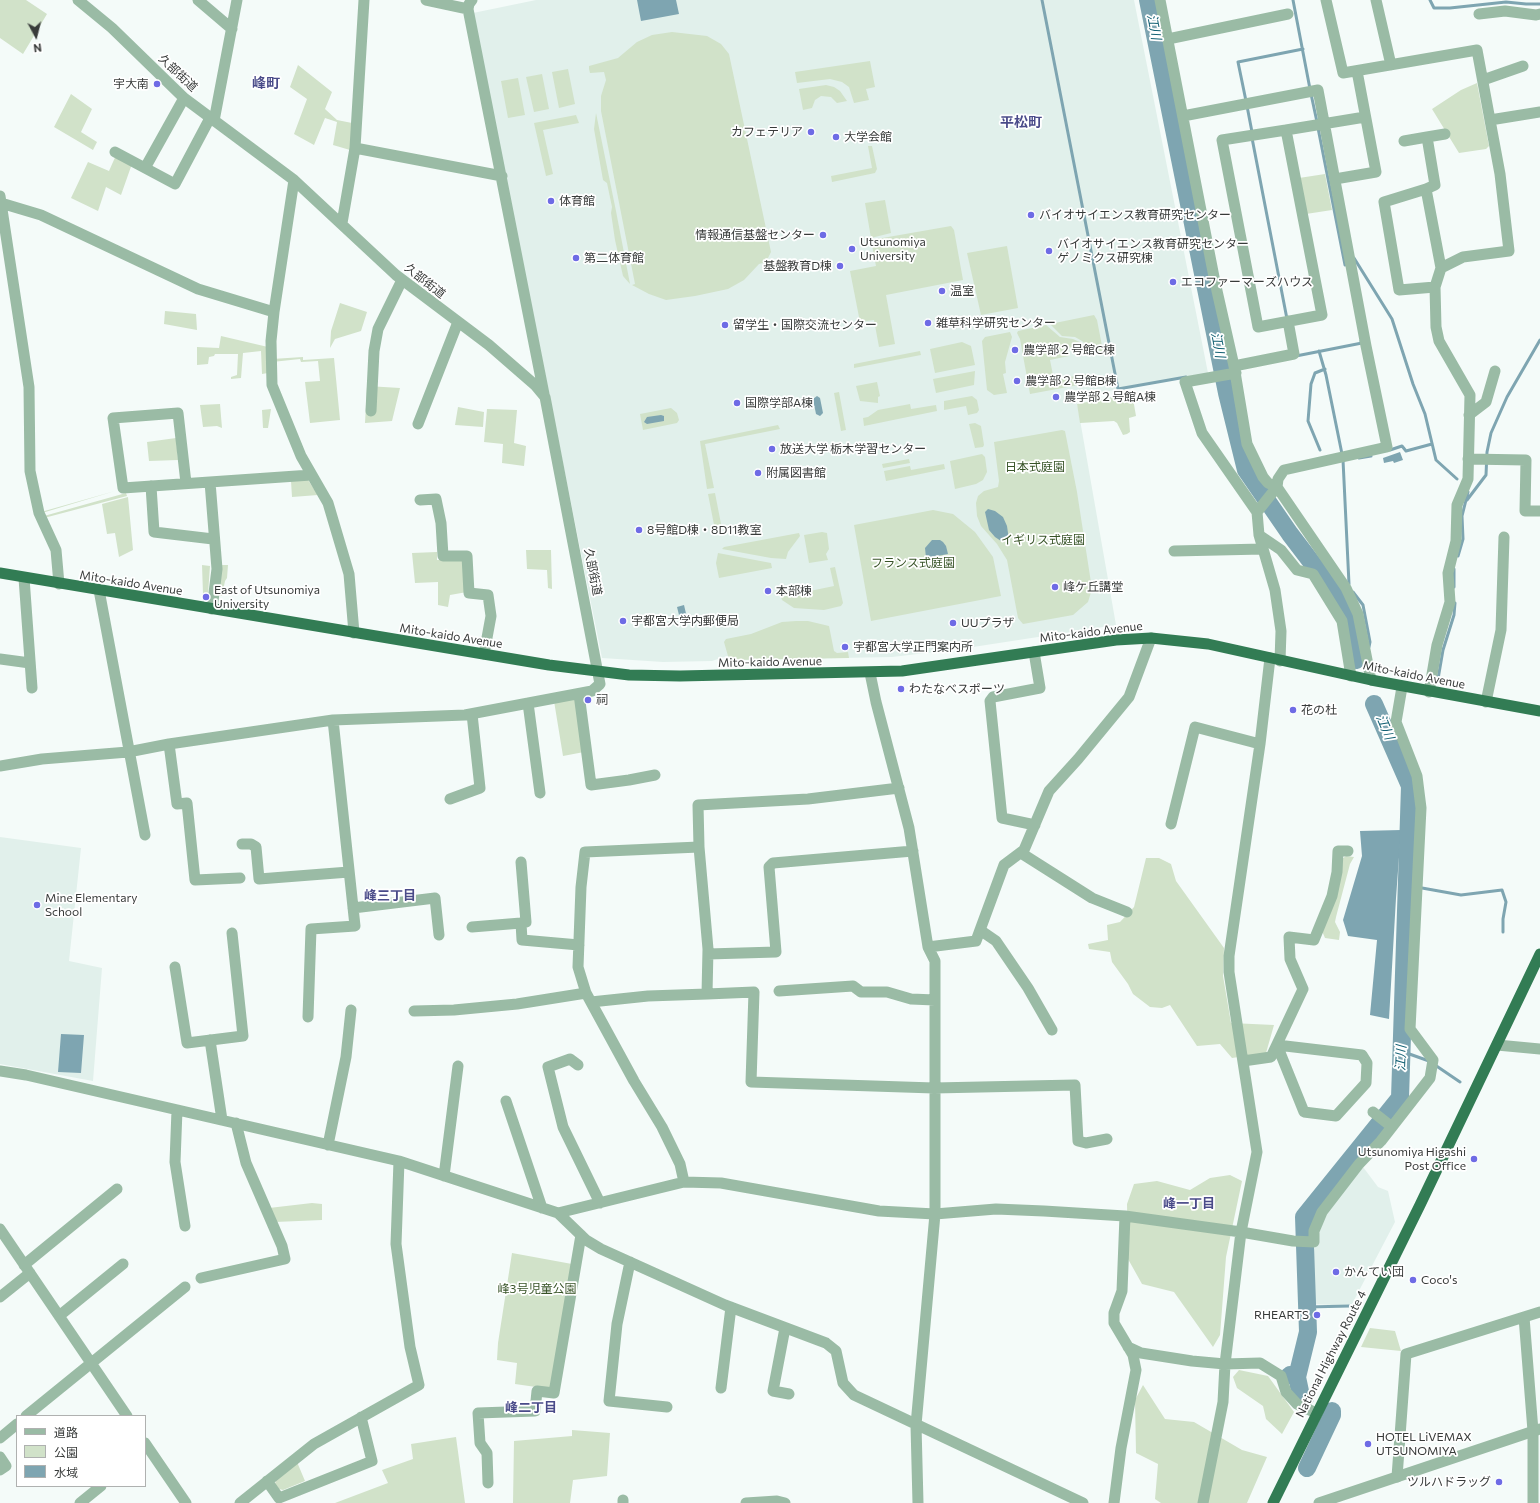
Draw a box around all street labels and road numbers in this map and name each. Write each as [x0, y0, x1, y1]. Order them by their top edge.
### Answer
street label: 久部街道 [156, 51, 200, 95]
street label: 久部街道 [402, 261, 448, 301]
street label: 久部街道 [581, 547, 605, 597]
street label: Mito-kaido Avenue [79, 568, 183, 598]
street label: Mito-kaido Avenue [1039, 619, 1143, 645]
street label: Mito-kaido Avenue [399, 621, 503, 651]
street label: Mito-kaido Avenue [718, 654, 822, 670]
street label: Mito-kaido Avenue [1362, 658, 1466, 692]
street label: National Highway Route 4 [1293, 1288, 1369, 1420]

